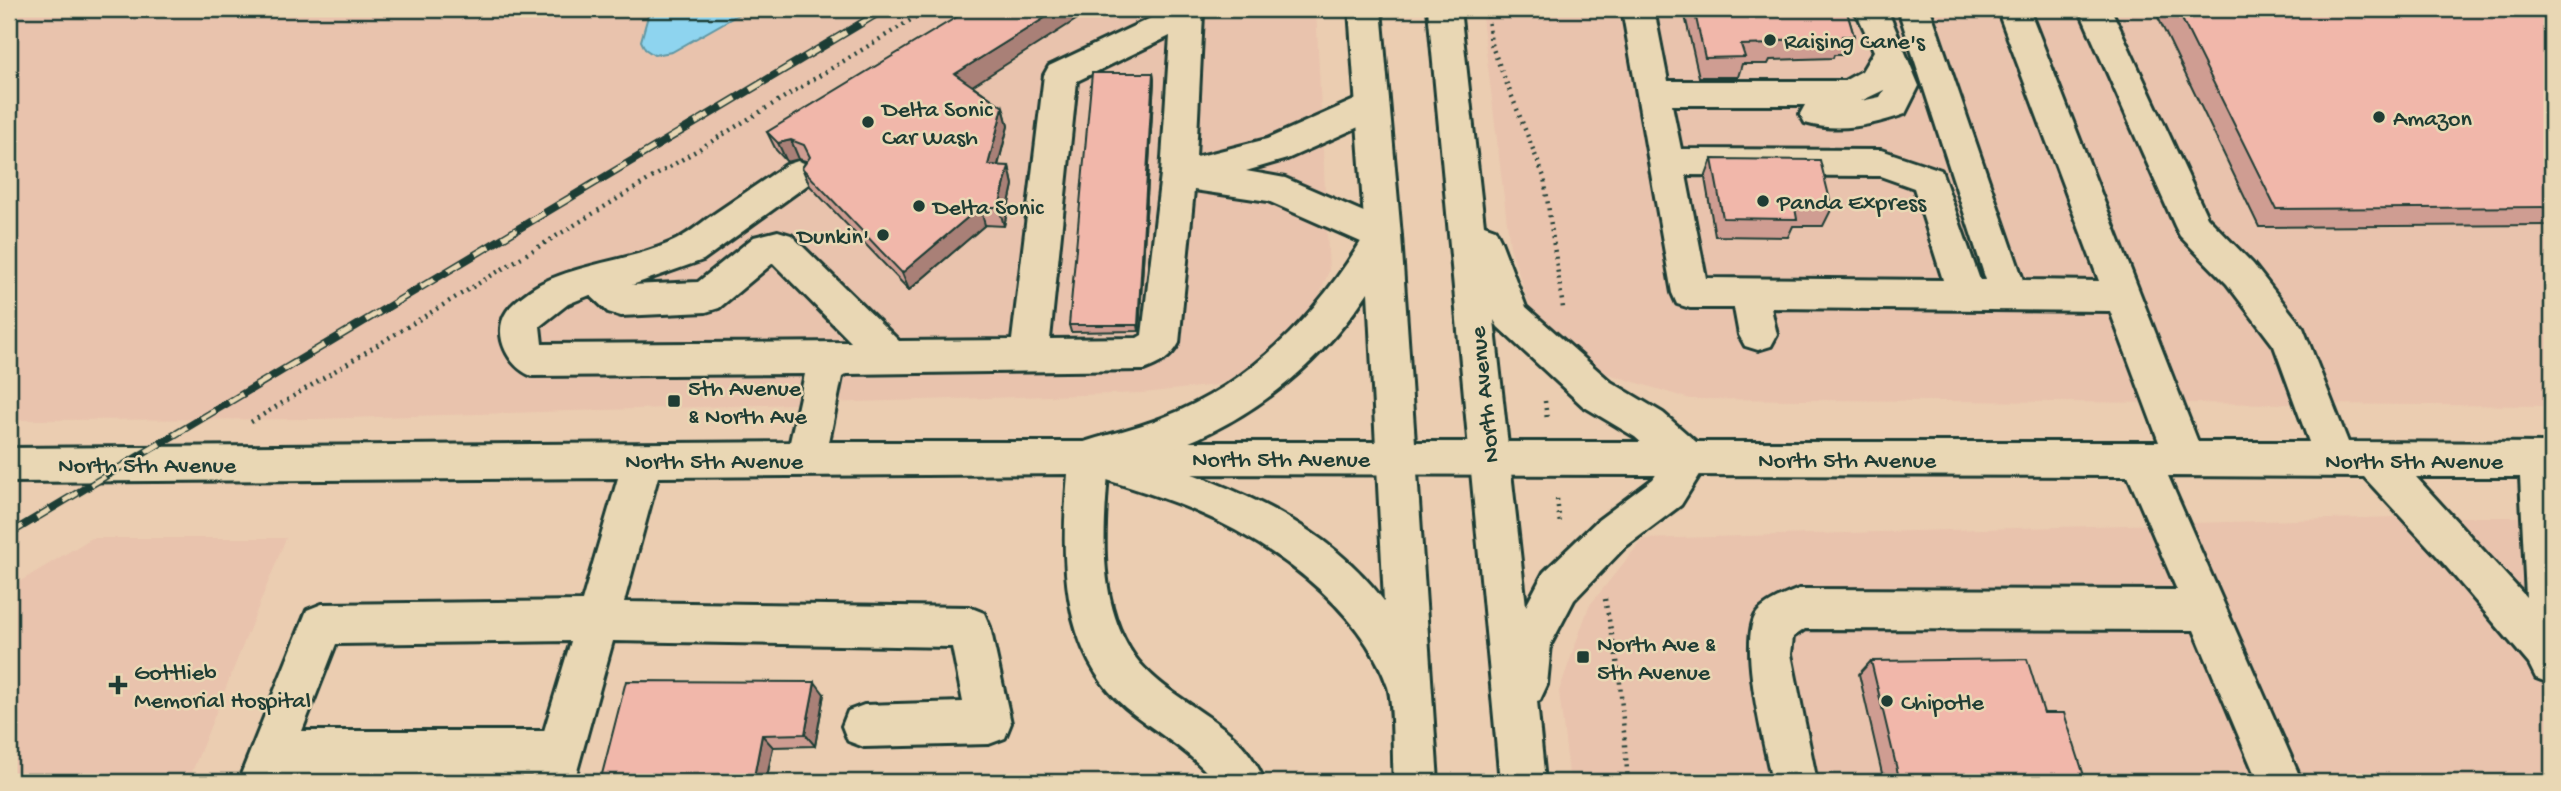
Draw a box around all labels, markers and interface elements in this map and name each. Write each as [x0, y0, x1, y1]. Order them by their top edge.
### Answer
place label: Raising Cane's [1784, 29, 1926, 58]
marker: Raising Cane's [1762, 32, 1778, 48]
place label: Delta Sonic Car Wash [880, 97, 993, 154]
place label: Amazon [2393, 106, 2473, 135]
marker: Amazon [2371, 109, 2387, 125]
marker: Delta Sonic Car Wash [860, 114, 876, 130]
place label: Panda Express [1776, 190, 1927, 219]
marker: Panda Express [1755, 193, 1771, 209]
place label: Delta Sonic [931, 195, 1044, 224]
marker: Delta Sonic [911, 198, 927, 214]
place label: Dunkin' [795, 224, 869, 253]
marker: Dunkin' [875, 227, 891, 243]
street label: North Avenue [1465, 324, 1508, 464]
place label: 5th Avenue & North Ave [688, 376, 807, 433]
marker: 5th Avenue & North Ave [666, 393, 682, 409]
street label: North 5th Avenue [1192, 447, 1371, 476]
street label: North 5th Avenue [1758, 448, 1937, 477]
street label: North 5th Avenue [625, 449, 804, 478]
street label: North 5th Avenue [2325, 449, 2504, 478]
street label: North 5th Avenue [58, 453, 237, 482]
place label: North Ave & 5th Avenue [1597, 632, 1716, 689]
marker: North Ave & 5th Avenue [1575, 649, 1591, 665]
place label: Gottlieb Memorial Hospital [134, 660, 311, 717]
marker: Gottlieb Memorial Hospital [108, 675, 128, 695]
place label: Chipotle [1901, 690, 1984, 719]
marker: Chipotle [1879, 693, 1895, 709]

